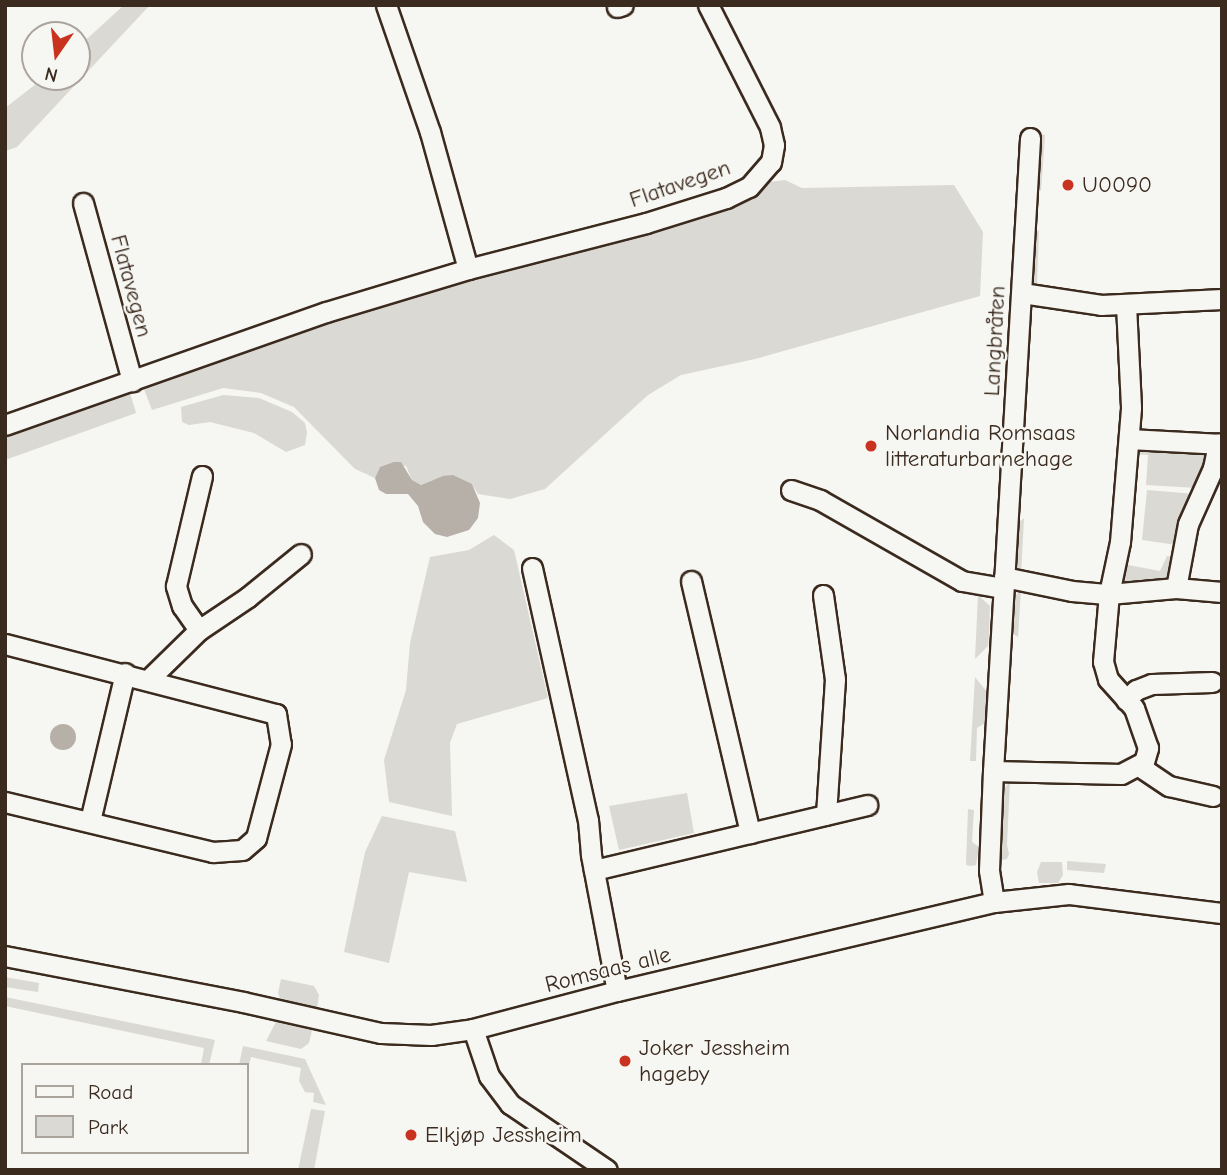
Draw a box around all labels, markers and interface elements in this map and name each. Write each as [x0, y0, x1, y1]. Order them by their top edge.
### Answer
north arrow [21, 21, 91, 91]
text: N [43, 62, 60, 87]
street label: Flatavegen [626, 154, 734, 214]
place label: U0090 [1082, 171, 1152, 199]
marker: U0090 [1060, 177, 1076, 193]
street label: Flatavegen [104, 232, 158, 340]
street label: Langbråten [978, 285, 1012, 397]
place label: Norlandia Romsaas litteraturbarnehage [885, 419, 1075, 473]
marker: Norlandia Romsaas litteraturbarnehage [863, 438, 879, 454]
street label: Romsaas alle [542, 941, 674, 999]
place label: Joker Jessheim hageby [639, 1034, 790, 1088]
marker: Joker Jessheim hageby [617, 1053, 633, 1069]
legend [21, 1063, 248, 1154]
text: Road [88, 1080, 133, 1104]
text: Park [88, 1115, 128, 1139]
place label: Elkjøp Jessheim [425, 1121, 582, 1149]
marker: Elkjøp Jessheim [403, 1127, 419, 1143]

